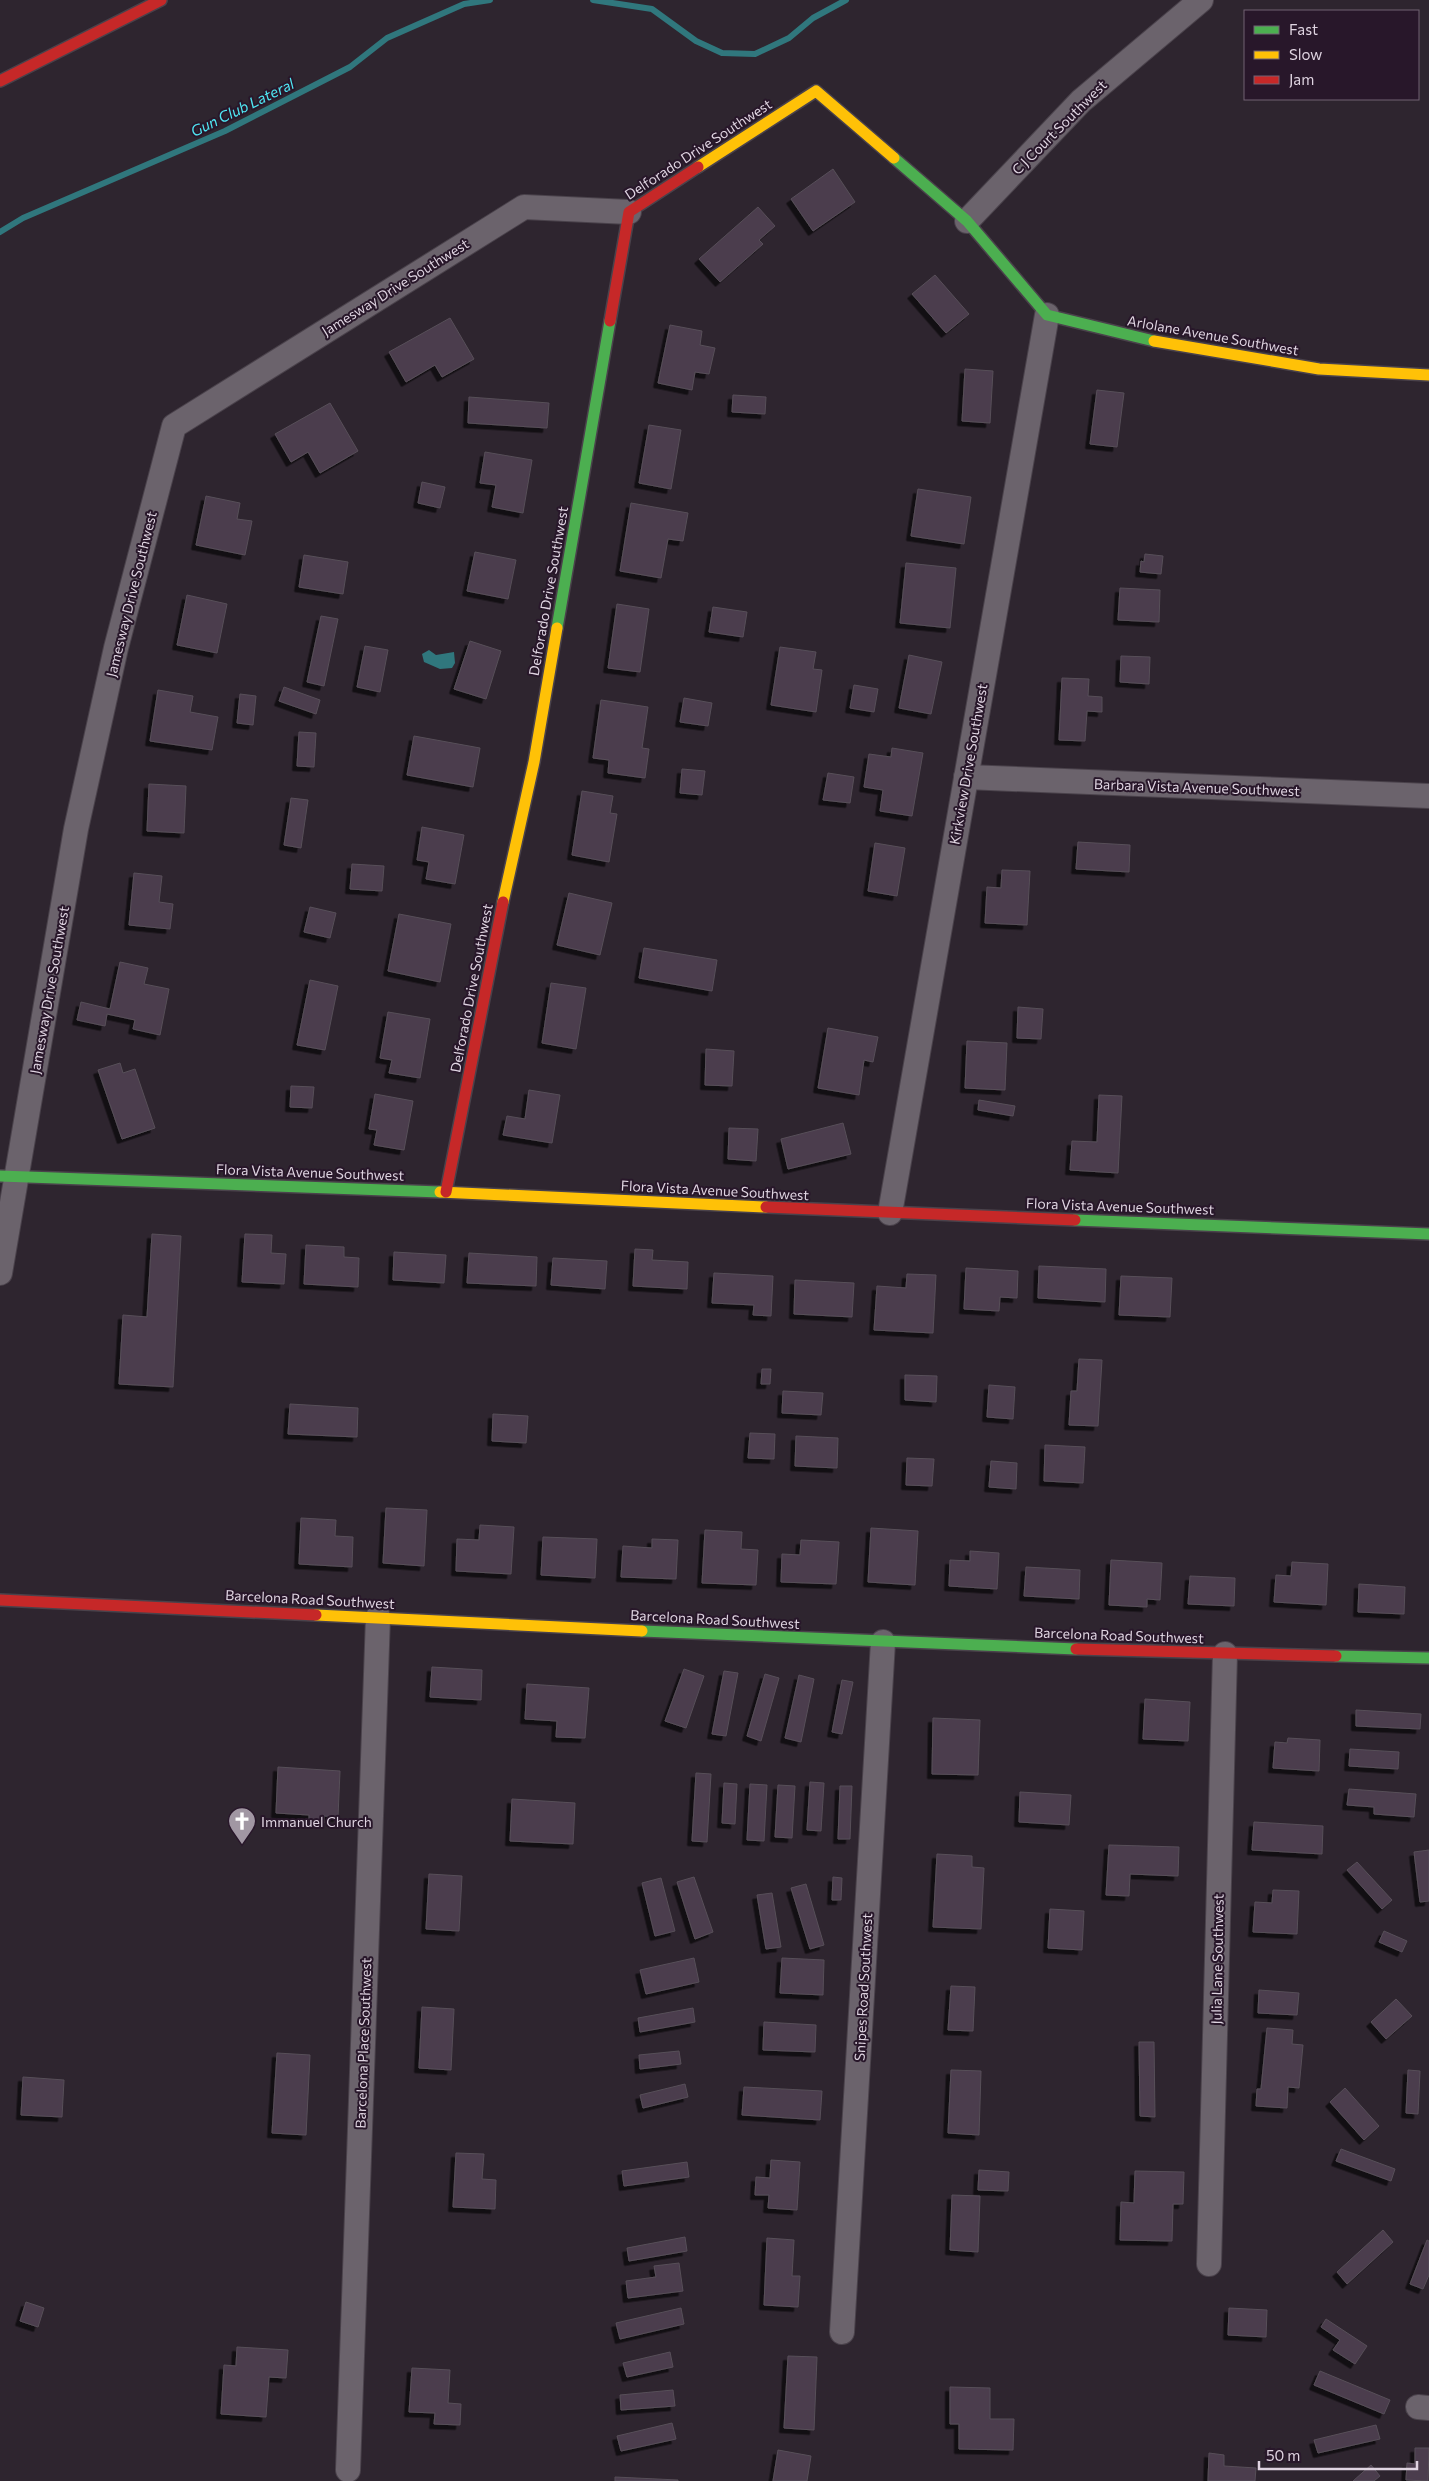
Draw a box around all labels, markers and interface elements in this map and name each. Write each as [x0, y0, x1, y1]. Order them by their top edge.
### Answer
legend [1244, 10, 1419, 100]
text: Fast [1289, 20, 1318, 38]
text: Slow [1289, 45, 1322, 63]
text: Jam [1289, 70, 1314, 88]
water label: Gun Club Lateral [187, 74, 298, 140]
street label: C J Court Southwest [1008, 76, 1110, 178]
street label: Delforado Drive Southwest [621, 95, 775, 203]
street label: Jamesway Drive Southwest [318, 235, 472, 339]
street label: Arlolane Avenue Southwest [1126, 312, 1300, 359]
street label: Delforado Drive Southwest [525, 505, 571, 677]
street label: Jamesway Drive Southwest [102, 509, 160, 679]
street label: Kirkview Drive Southwest [945, 682, 991, 846]
street label: Barbara Vista Avenue Southwest [1094, 775, 1301, 799]
street label: Delforado Drive Southwest [446, 902, 496, 1074]
street label: Jamesway Drive Southwest [26, 904, 72, 1075]
street label: Flora Vista Avenue Southwest [216, 1160, 405, 1184]
street label: Flora Vista Avenue Southwest [620, 1177, 810, 1203]
street label: Flora Vista Avenue Southwest [1026, 1194, 1215, 1218]
street label: Barcelona Road Southwest [225, 1586, 395, 1612]
street label: Barcelona Road Southwest [630, 1606, 800, 1632]
street label: Barcelona Road Southwest [1034, 1624, 1204, 1646]
church icon: Immanuel Church [227, 1806, 257, 1845]
place label: Immanuel Church [261, 1813, 372, 1830]
street label: Julia Lane Southwest [1207, 1893, 1227, 2025]
street label: Snipes Road Southwest [851, 1912, 875, 2062]
street label: Barcelona Place Southwest [352, 1957, 374, 2129]
scale bar [1259, 2438, 1416, 2470]
text: 50 m [1266, 2446, 1300, 2464]

